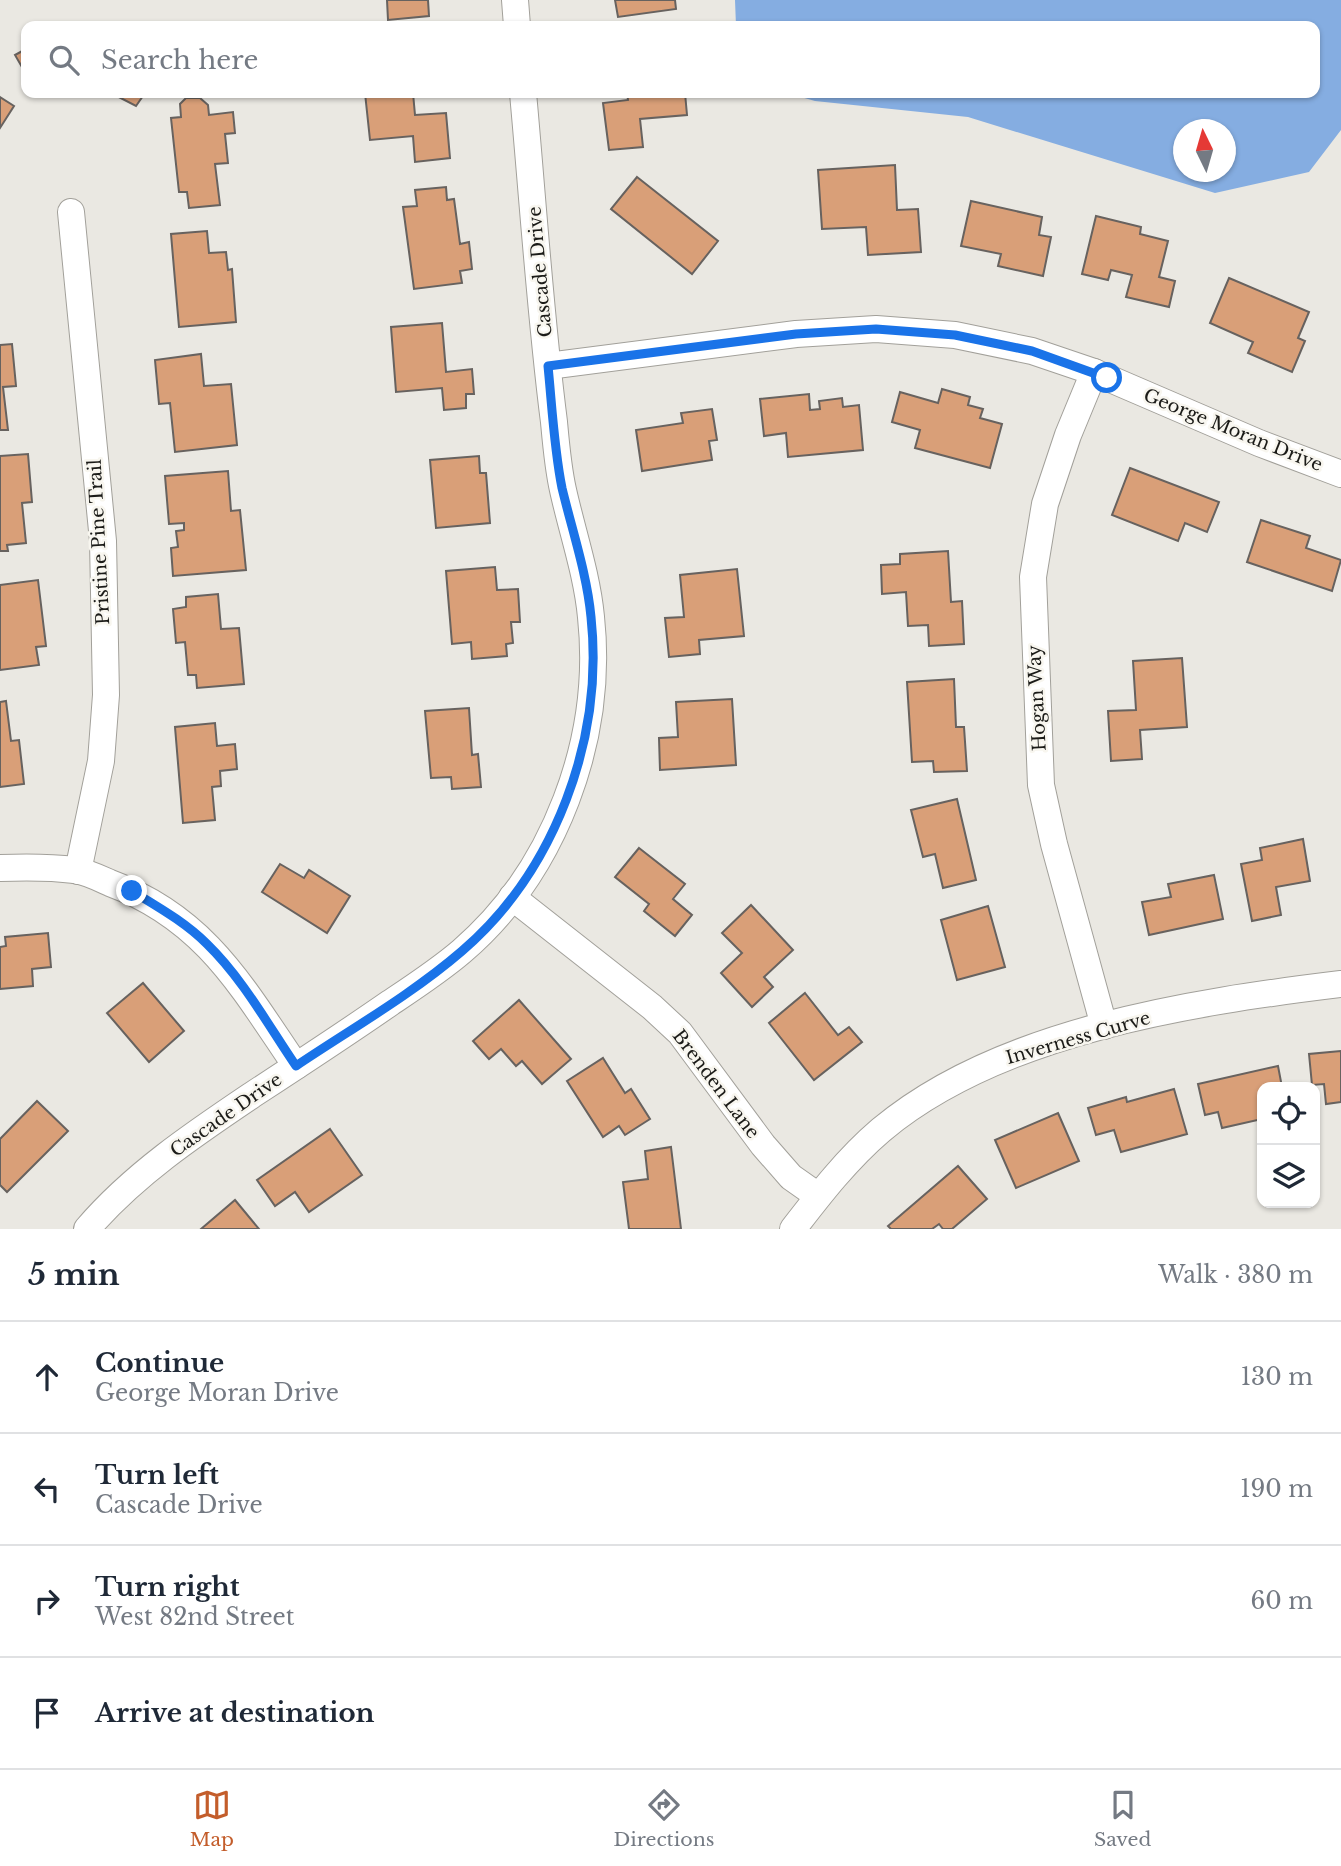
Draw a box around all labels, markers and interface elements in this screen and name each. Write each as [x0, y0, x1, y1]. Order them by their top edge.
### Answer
search box [21, 21, 1320, 98]
icon: search [45, 41, 83, 79]
text: Search here [101, 44, 258, 76]
north arrow [1173, 119, 1236, 182]
street label: Cascade Drive [523, 206, 557, 338]
route start [1091, 362, 1122, 393]
street label: George Moran Drive [1140, 384, 1326, 476]
street label: Pristine Pine Trail [84, 459, 114, 625]
street label: Hogan Way [1023, 644, 1051, 752]
route end [116, 875, 147, 906]
street label: Inverness Curve [1003, 1007, 1153, 1069]
street label: Brenden Lane [668, 1025, 764, 1143]
street label: Cascade Drive [166, 1068, 286, 1162]
map controls [1257, 1082, 1320, 1208]
button: locate [1257, 1082, 1320, 1145]
button: layers [1257, 1145, 1320, 1208]
text: 5 min [28, 1256, 120, 1293]
text: Walk · 380 m [1158, 1261, 1313, 1289]
text: Continue [95, 1347, 224, 1379]
icon: ahead [28, 1358, 66, 1396]
text: 130 m [1241, 1363, 1313, 1391]
text: George Moran Drive [95, 1379, 339, 1407]
text: Turn left [95, 1459, 219, 1491]
icon: left [28, 1470, 66, 1508]
text: 190 m [1240, 1475, 1313, 1503]
text: Cascade Drive [95, 1491, 263, 1519]
text: Turn right [95, 1571, 240, 1603]
icon: right [28, 1582, 66, 1620]
text: 60 m [1251, 1587, 1313, 1615]
text: West 82nd Street [95, 1603, 294, 1631]
icon: arrive [28, 1694, 66, 1732]
text: Arrive at destination [95, 1697, 375, 1729]
tab: Map [190, 1786, 234, 1851]
tab: Directions [613, 1786, 714, 1851]
tab: Saved [1094, 1786, 1151, 1851]

